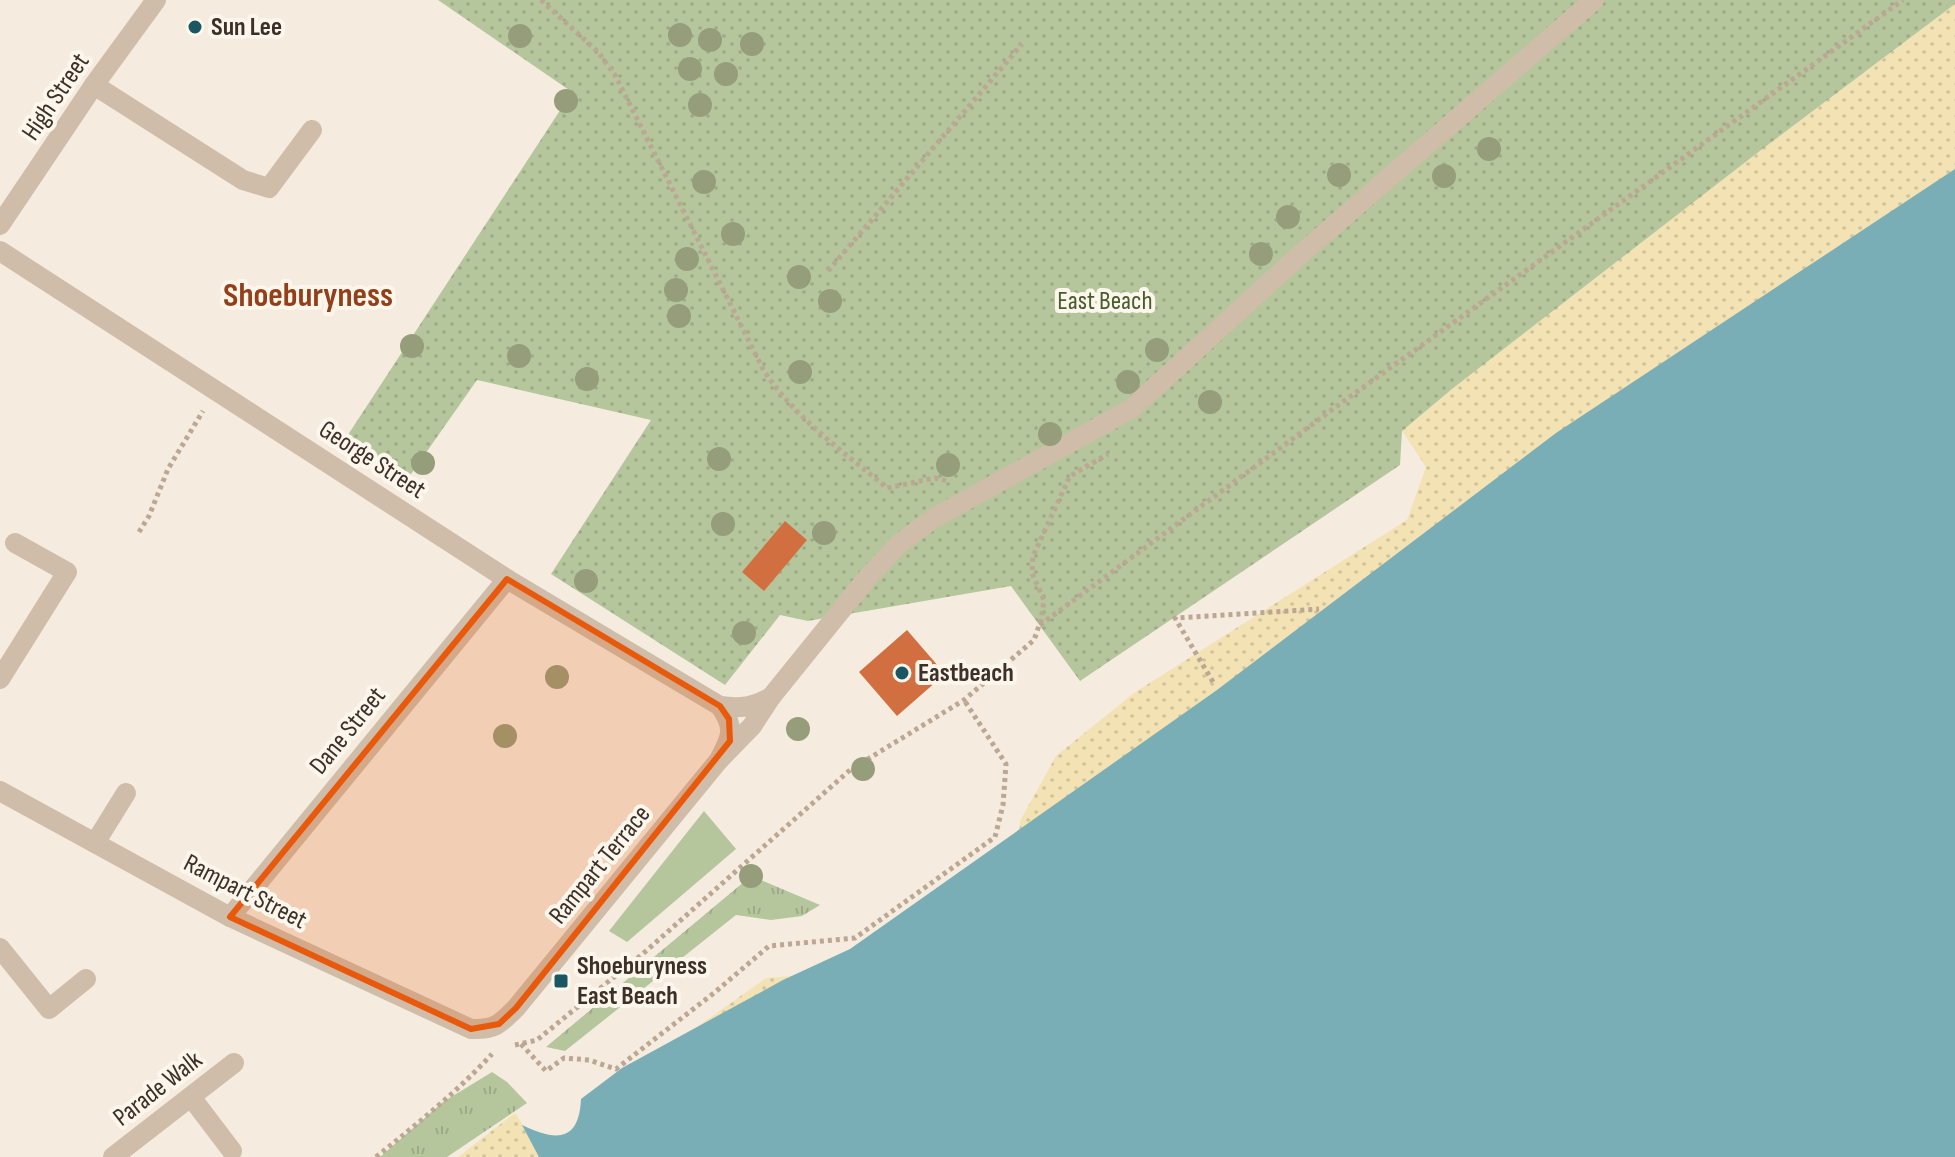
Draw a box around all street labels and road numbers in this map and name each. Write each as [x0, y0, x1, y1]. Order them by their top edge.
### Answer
street label: High Street [16, 47, 96, 147]
street label: George Street [313, 414, 431, 506]
street label: Dane Street [303, 681, 393, 781]
street label: Rampart Terrace [543, 799, 657, 931]
street label: Rampart Street [178, 848, 312, 936]
street label: Parade Walk [107, 1045, 209, 1133]

